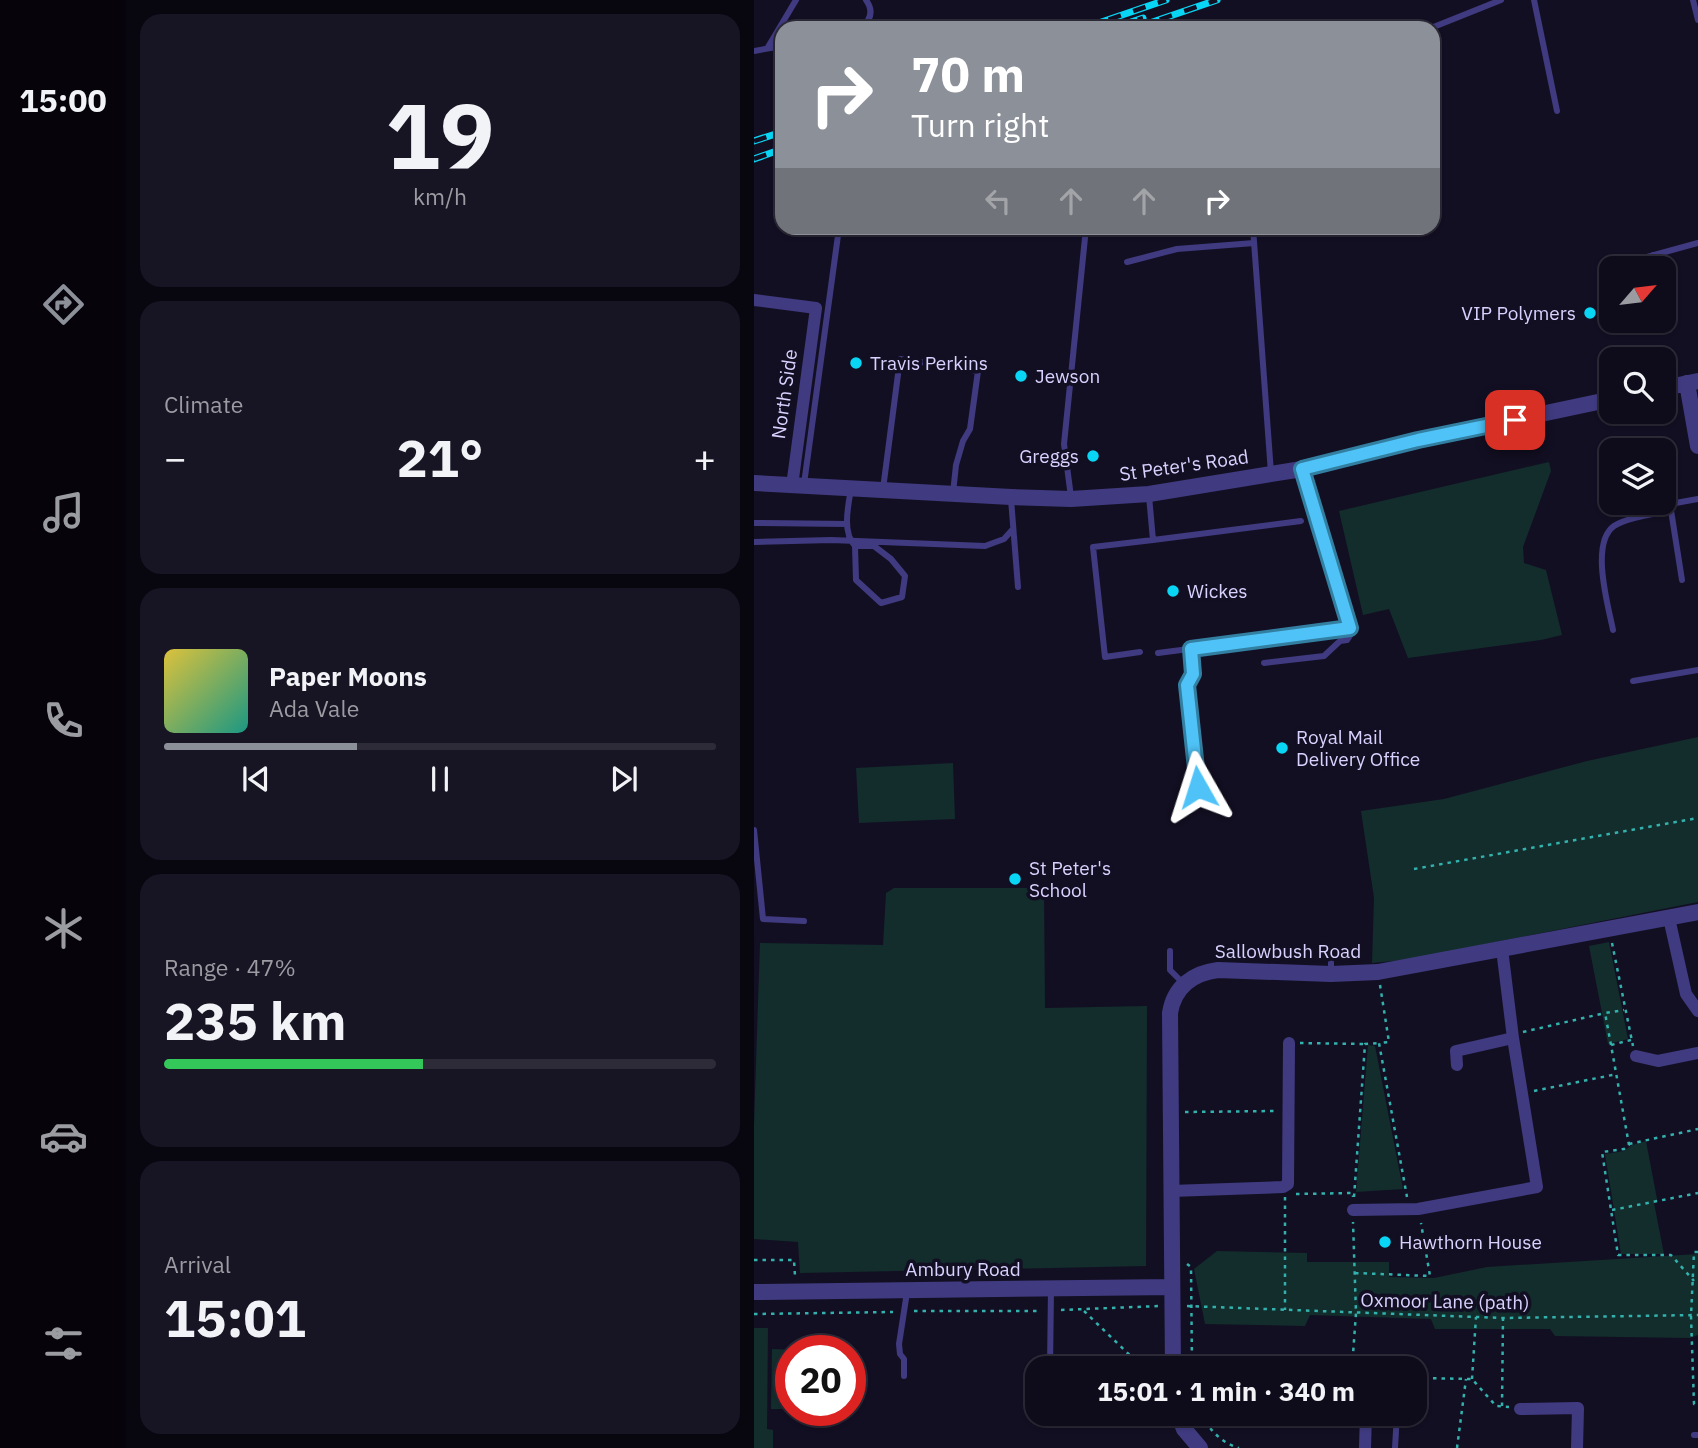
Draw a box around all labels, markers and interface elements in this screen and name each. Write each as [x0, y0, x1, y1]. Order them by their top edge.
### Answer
text: 70 m [911, 42, 1025, 105]
icon: right [796, 49, 887, 140]
text: 19 [385, 76, 495, 194]
text: 15:00 [19, 79, 107, 121]
text: Turn right [911, 104, 1049, 146]
text: km/h [413, 181, 467, 211]
icon: left [979, 182, 1017, 220]
icon: ahead [1052, 182, 1090, 220]
icon: ahead [1125, 182, 1163, 220]
icon: right [1198, 182, 1236, 220]
north arrow [1599, 256, 1676, 332]
map controls [1599, 256, 1676, 515]
icon: directions [39, 280, 88, 329]
place label: VIP Polymers [1461, 301, 1576, 325]
marker: VIP Polymers [1582, 305, 1598, 321]
button: search [1599, 347, 1676, 424]
street label: North Side [766, 348, 802, 440]
place label: Travis Perkins [870, 351, 988, 375]
marker: Travis Perkins [848, 355, 864, 371]
place label: Jewson [1035, 364, 1100, 388]
marker: Jewson [1013, 368, 1029, 384]
text: Climate [164, 389, 243, 419]
pin [1485, 390, 1545, 450]
icon: arrive [1496, 401, 1534, 439]
text: 21° [397, 424, 483, 491]
text: − [164, 433, 187, 482]
text: + [693, 433, 716, 482]
button: layers [1599, 438, 1676, 515]
place label: Greggs [1019, 444, 1079, 468]
street label: St Peter's Road [1118, 444, 1250, 486]
marker: Greggs [1085, 448, 1101, 464]
icon: music [39, 488, 88, 537]
place label: Wickes [1187, 579, 1248, 603]
marker: Wickes [1165, 583, 1181, 599]
text: Paper Moons [269, 659, 427, 693]
text: Ada Vale [269, 693, 359, 723]
icon: phone [39, 696, 88, 745]
place label: Royal Mail Delivery Office [1296, 725, 1420, 771]
marker: Royal Mail Delivery Office [1274, 740, 1290, 756]
position arrow [1161, 750, 1235, 824]
icon: previous [237, 760, 275, 798]
icon: pause [421, 760, 459, 798]
icon: next [605, 760, 643, 798]
place label: St Peter's School [1029, 856, 1111, 902]
marker: St Peter's School [1007, 871, 1023, 887]
icon: climate [39, 904, 88, 953]
street label: Sallowbush Road [1215, 939, 1361, 963]
text: Range · 47% [164, 952, 296, 982]
text: 235 km [164, 987, 346, 1054]
icon: car [39, 1112, 88, 1161]
place label: Hawthorn House [1399, 1230, 1542, 1254]
marker: Hawthorn House [1377, 1234, 1393, 1250]
text: Arrival [164, 1249, 231, 1279]
street label: Ambury Road [905, 1257, 1021, 1281]
text: 15:01 [164, 1284, 306, 1351]
street label: Oxmoor Lane (path) [1360, 1288, 1530, 1314]
icon: filters [39, 1319, 88, 1368]
speed limit sign: 20 [775, 1335, 866, 1426]
text: 15:01 · 1 min · 340 m [1097, 1374, 1355, 1408]

